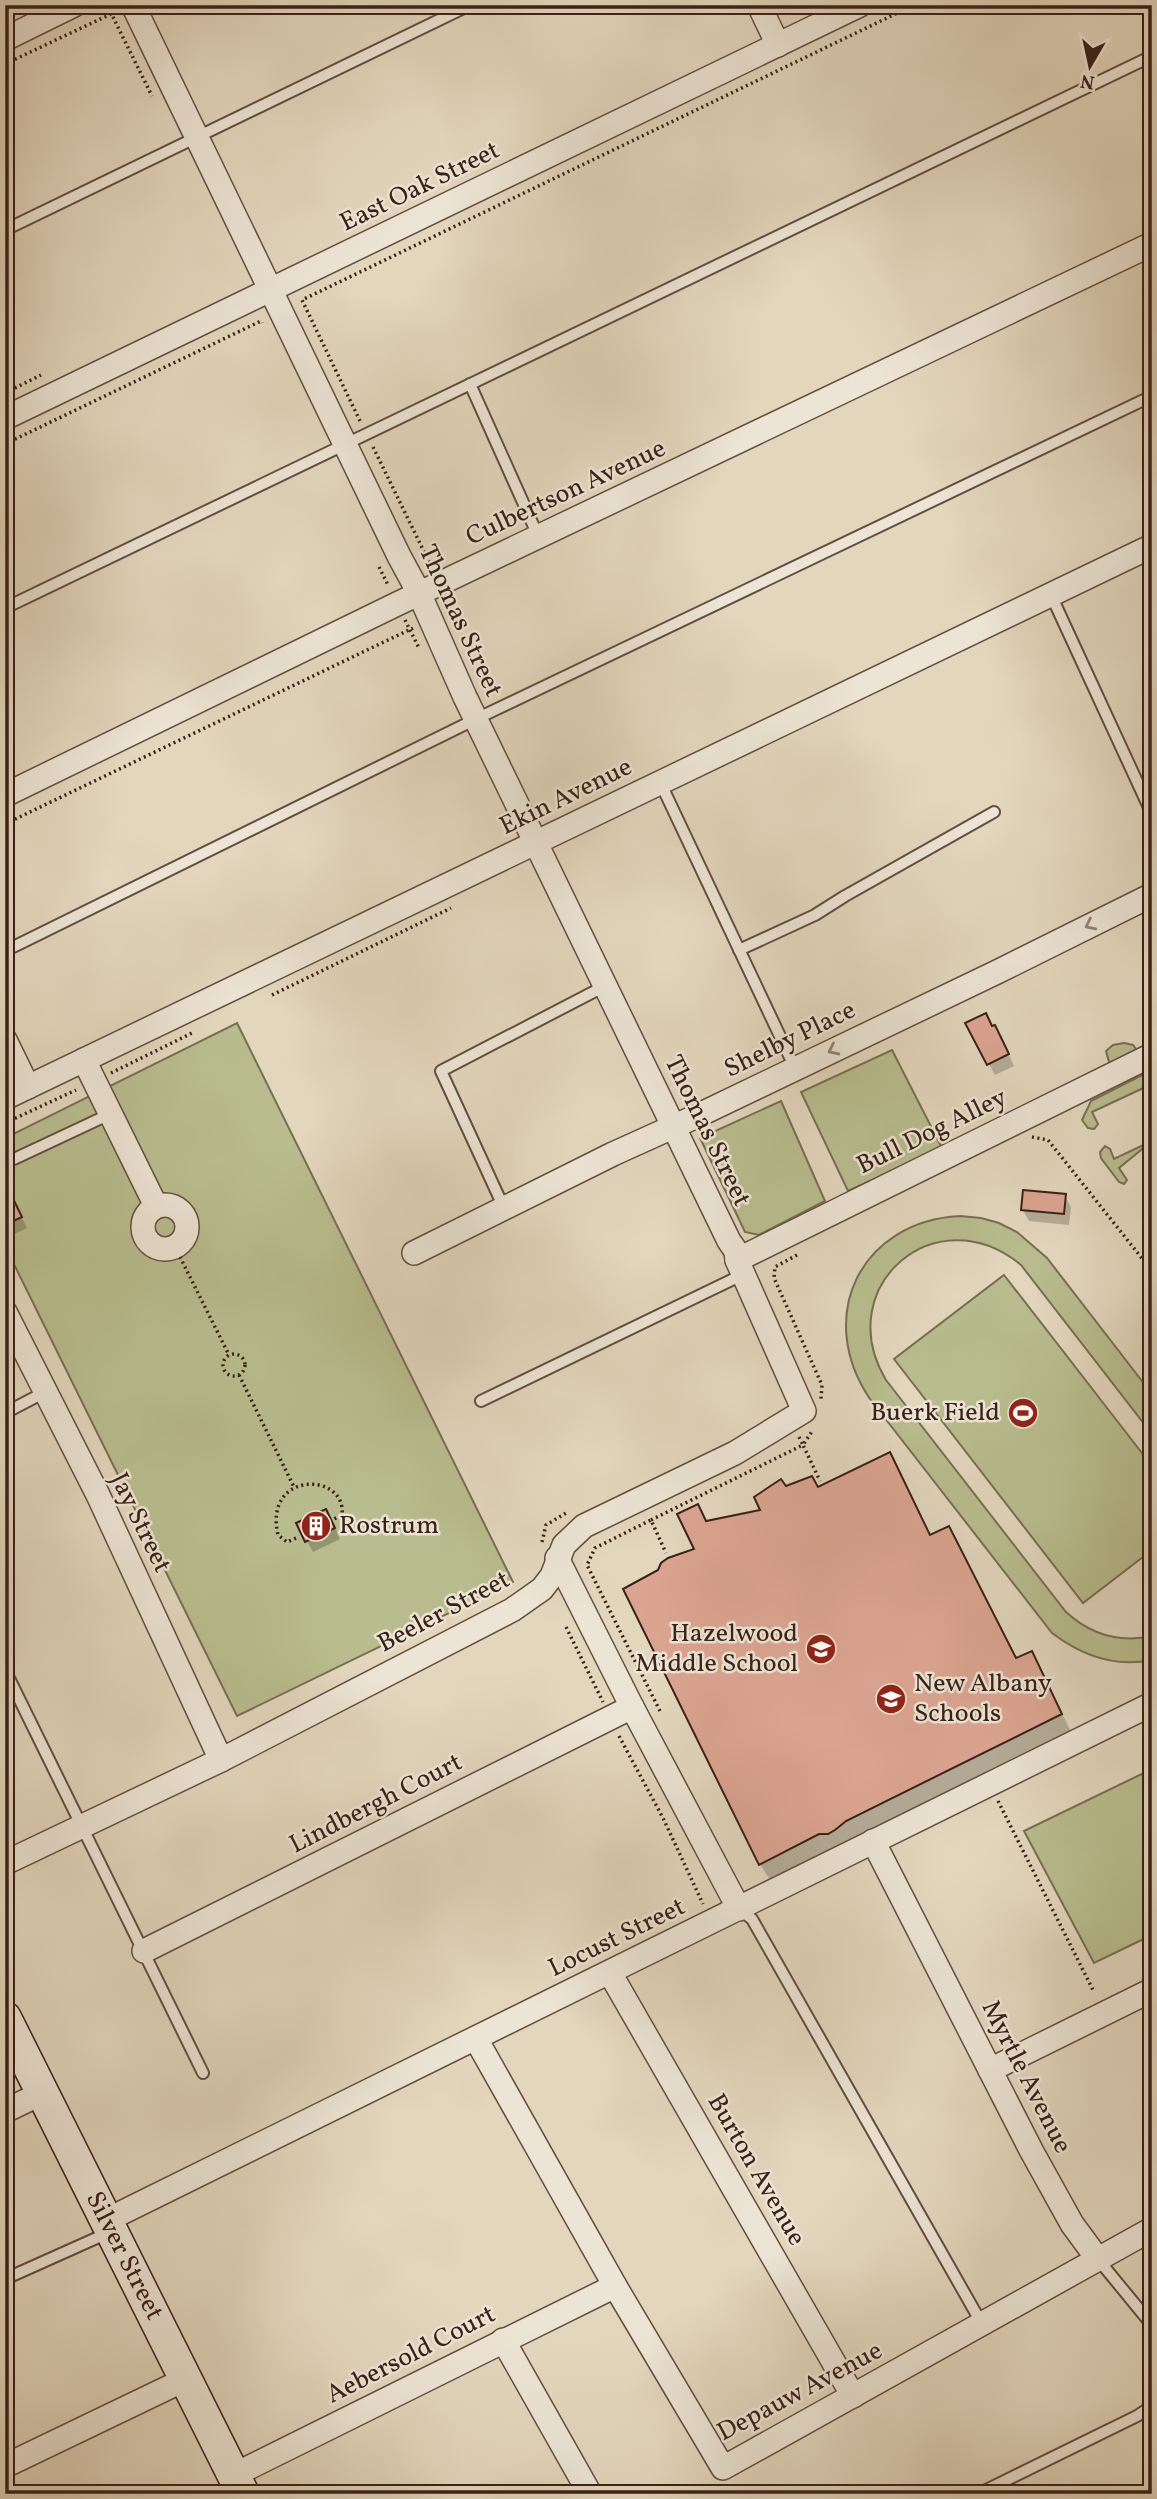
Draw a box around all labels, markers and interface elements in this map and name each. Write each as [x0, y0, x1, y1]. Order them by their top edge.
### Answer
north arrow [1056, 32, 1126, 102]
text: N [1079, 67, 1097, 95]
street label: East Oak Street [334, 133, 506, 241]
street label: Culbertson Avenue [460, 431, 672, 555]
street label: Thomas Street [409, 539, 511, 703]
street label: Ekin Avenue [494, 749, 638, 845]
one-way arrow [1085, 916, 1097, 930]
street label: Shelby Place [718, 993, 862, 1087]
one-way arrow [828, 1041, 840, 1055]
street label: Thomas Street [655, 1049, 759, 1213]
street label: Bull Dog Alley [851, 1080, 1013, 1184]
place label: Buerk Field [870, 1395, 1000, 1431]
sports icon: Buerk Field [1006, 1396, 1040, 1430]
street label: Jay Street [100, 1467, 180, 1579]
place label: Rostrum [339, 1508, 439, 1544]
building icon: Rostrum [299, 1509, 333, 1543]
street label: Beeler Street [371, 1562, 517, 1662]
place label: Hazelwood Middle School [635, 1616, 798, 1682]
school or university icon: Hazelwood Middle School [804, 1632, 838, 1666]
place label: New Albany Schools [914, 1666, 1052, 1732]
school or university icon: New Albany Schools [874, 1682, 908, 1716]
street label: Lindbergh Court [283, 1745, 469, 1863]
street label: Locust Street [542, 1889, 692, 1987]
street label: Myrtle Avenue [972, 1994, 1080, 2160]
street label: Burton Avenue [698, 2087, 814, 2253]
street label: Silver Street [76, 2185, 172, 2327]
street label: Aebersold Court [320, 2297, 502, 2413]
street label: Depauw Avenue [711, 2333, 889, 2451]

